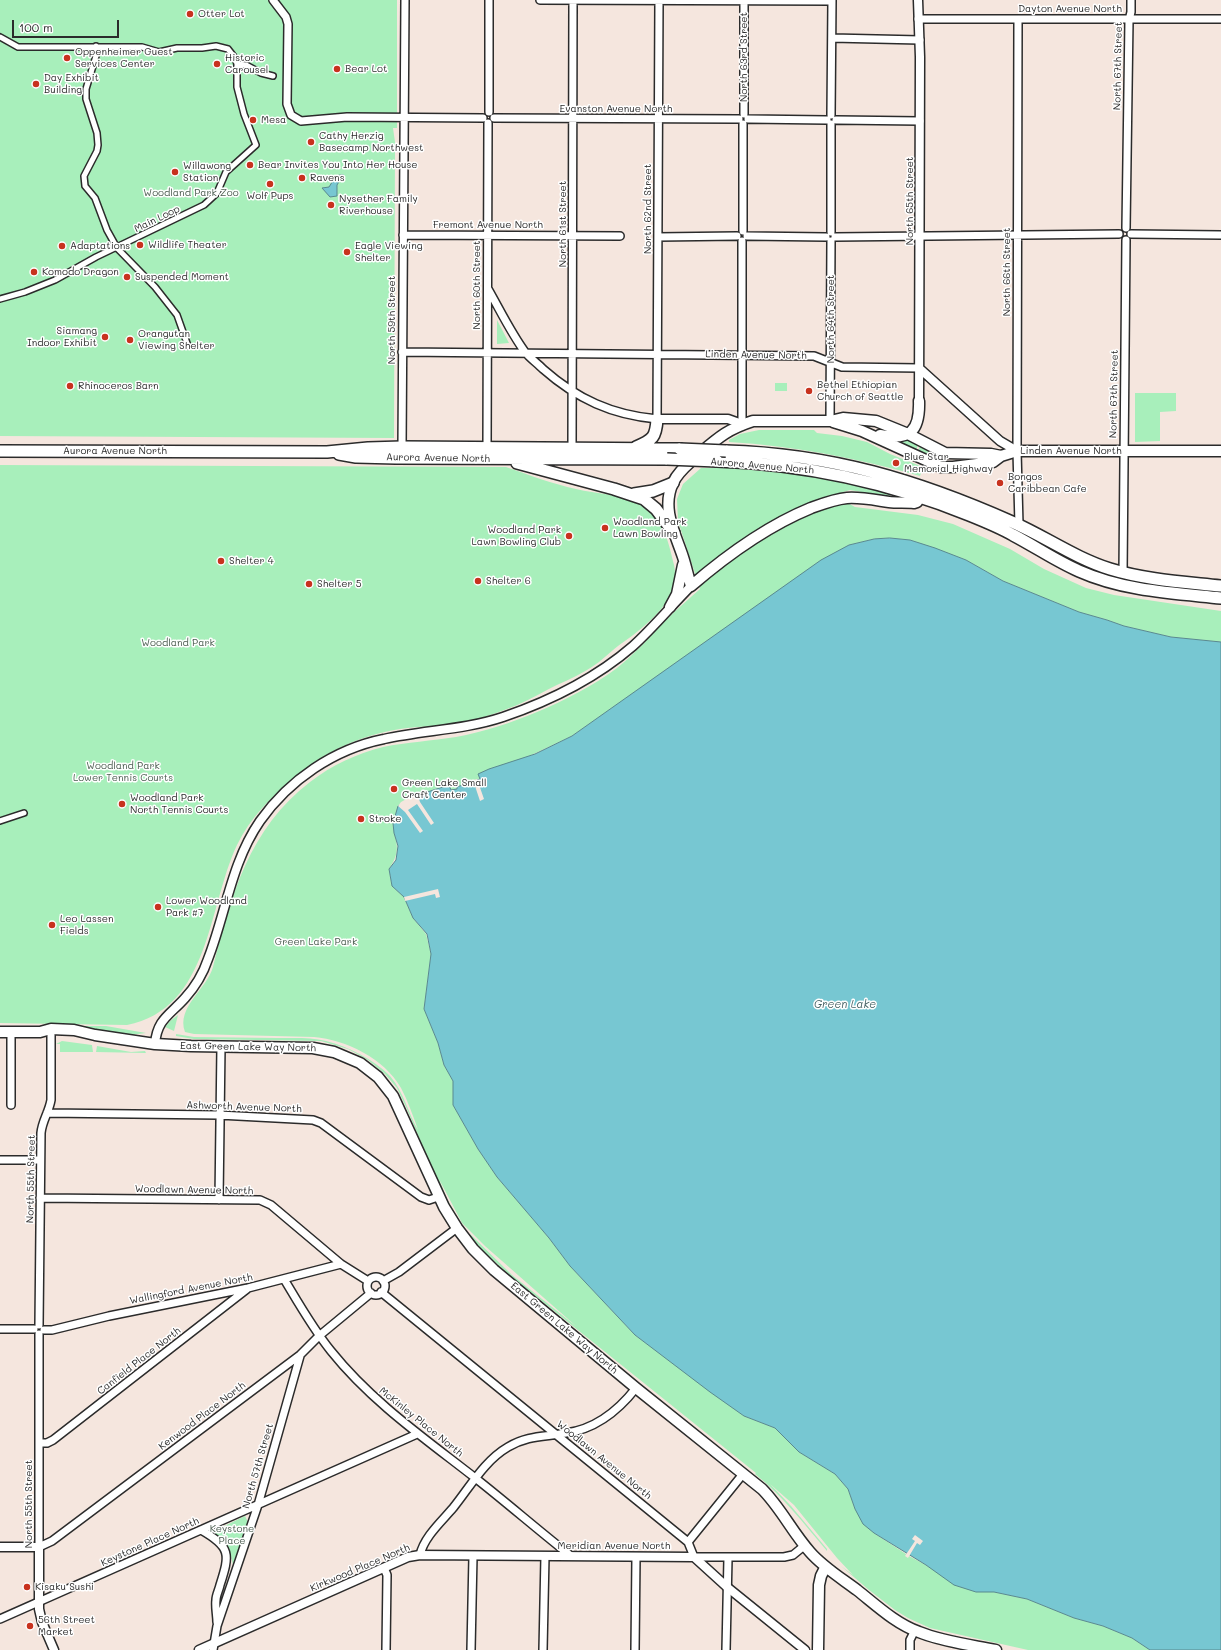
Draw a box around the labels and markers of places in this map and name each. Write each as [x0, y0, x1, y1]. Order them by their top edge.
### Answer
place label: Otter Lot [198, 8, 245, 20]
marker: Otter Lot [185, 9, 195, 19]
place label: Oppenheimer Guest Services Center [75, 46, 173, 70]
place label: Historic Carousel [225, 52, 268, 76]
marker: Oppenheimer Guest Services Center [62, 53, 72, 63]
marker: Historic Carousel [212, 59, 222, 69]
place label: Bear Lot [345, 63, 387, 75]
marker: Bear Lot [332, 64, 342, 74]
place label: Day Exhibit Building [44, 72, 99, 96]
marker: Day Exhibit Building [31, 79, 41, 89]
place label: Mesa [261, 114, 286, 126]
marker: Mesa [248, 115, 258, 125]
place label: Cathy Herzig Basecamp Northwest [319, 130, 424, 154]
marker: Cathy Herzig Basecamp Northwest [306, 137, 316, 147]
place label: Bear Invites You Into Her House [258, 159, 417, 171]
place label: Willawong Station [183, 160, 231, 184]
marker: Bear Invites You Into Her House [245, 160, 255, 170]
marker: Willawong Station [170, 167, 180, 177]
place label: Ravens [310, 172, 345, 184]
marker: Ravens [297, 173, 307, 183]
marker: Wolf Pups [265, 179, 275, 189]
place label: Wolf Pups [247, 190, 293, 202]
place label: Nysether Family Riverhouse [339, 193, 418, 216]
marker: Nysether Family Riverhouse [326, 200, 336, 210]
place label: Wildlife Theater [148, 239, 227, 251]
place label: Adaptations [70, 240, 130, 252]
marker: Wildlife Theater [135, 240, 145, 250]
place label: Eagle Viewing Shelter [355, 240, 422, 264]
marker: Adaptations [57, 241, 67, 251]
marker: Eagle Viewing Shelter [342, 247, 352, 257]
place label: Komodo Dragon [42, 266, 119, 278]
marker: Komodo Dragon [29, 267, 39, 277]
place label: Suspended Moment [135, 271, 229, 283]
marker: Suspended Moment [122, 272, 132, 282]
place label: Siamang Indoor Exhibit [27, 325, 97, 348]
place label: Orangutan Viewing Shelter [138, 328, 215, 352]
marker: Siamang Indoor Exhibit [100, 332, 110, 342]
marker: Orangutan Viewing Shelter [125, 335, 135, 345]
place label: Bethel Ethiopian Church of Seattle [817, 379, 904, 402]
place label: Rhinoceros Barn [78, 380, 159, 392]
marker: Rhinoceros Barn [65, 381, 75, 391]
marker: Bethel Ethiopian Church of Seattle [804, 386, 814, 396]
place label: Blue Star Memorial Highway [904, 451, 993, 474]
marker: Blue Star Memorial Highway [891, 458, 901, 468]
place label: Bongos Caribbean Cafe [1008, 471, 1087, 494]
marker: Bongos Caribbean Cafe [995, 478, 1005, 488]
place label: Woodland Park Lawn Bowling [613, 516, 686, 540]
marker: Woodland Park Lawn Bowling [600, 523, 610, 533]
place label: Woodland Park Lawn Bowling Club [472, 524, 561, 548]
marker: Woodland Park Lawn Bowling Club [564, 531, 574, 541]
place label: Shelter 4 [229, 555, 274, 567]
marker: Shelter 4 [216, 556, 226, 566]
place label: Shelter 6 [486, 575, 531, 587]
marker: Shelter 6 [473, 576, 483, 586]
place label: Shelter 5 [317, 578, 362, 590]
marker: Shelter 5 [304, 579, 314, 589]
place label: Green Lake Small Craft Center [402, 777, 487, 800]
marker: Green Lake Small Craft Center [389, 784, 399, 794]
place label: Woodland Park North Tennis Courts [130, 792, 228, 816]
marker: Woodland Park North Tennis Courts [117, 799, 127, 809]
place label: Stroke [369, 813, 401, 825]
marker: Stroke [356, 814, 366, 824]
place label: Lower Woodland Park #7 [166, 895, 247, 918]
marker: Lower Woodland Park #7 [153, 902, 163, 912]
place label: Leo Lassen Fields [60, 913, 114, 936]
marker: Leo Lassen Fields [47, 920, 57, 930]
place label: Kisaku Sushi [35, 1581, 94, 1593]
marker: Kisaku Sushi [22, 1582, 32, 1592]
place label: 56th Street Market [38, 1614, 95, 1638]
marker: 56th Street Market [25, 1621, 35, 1631]

